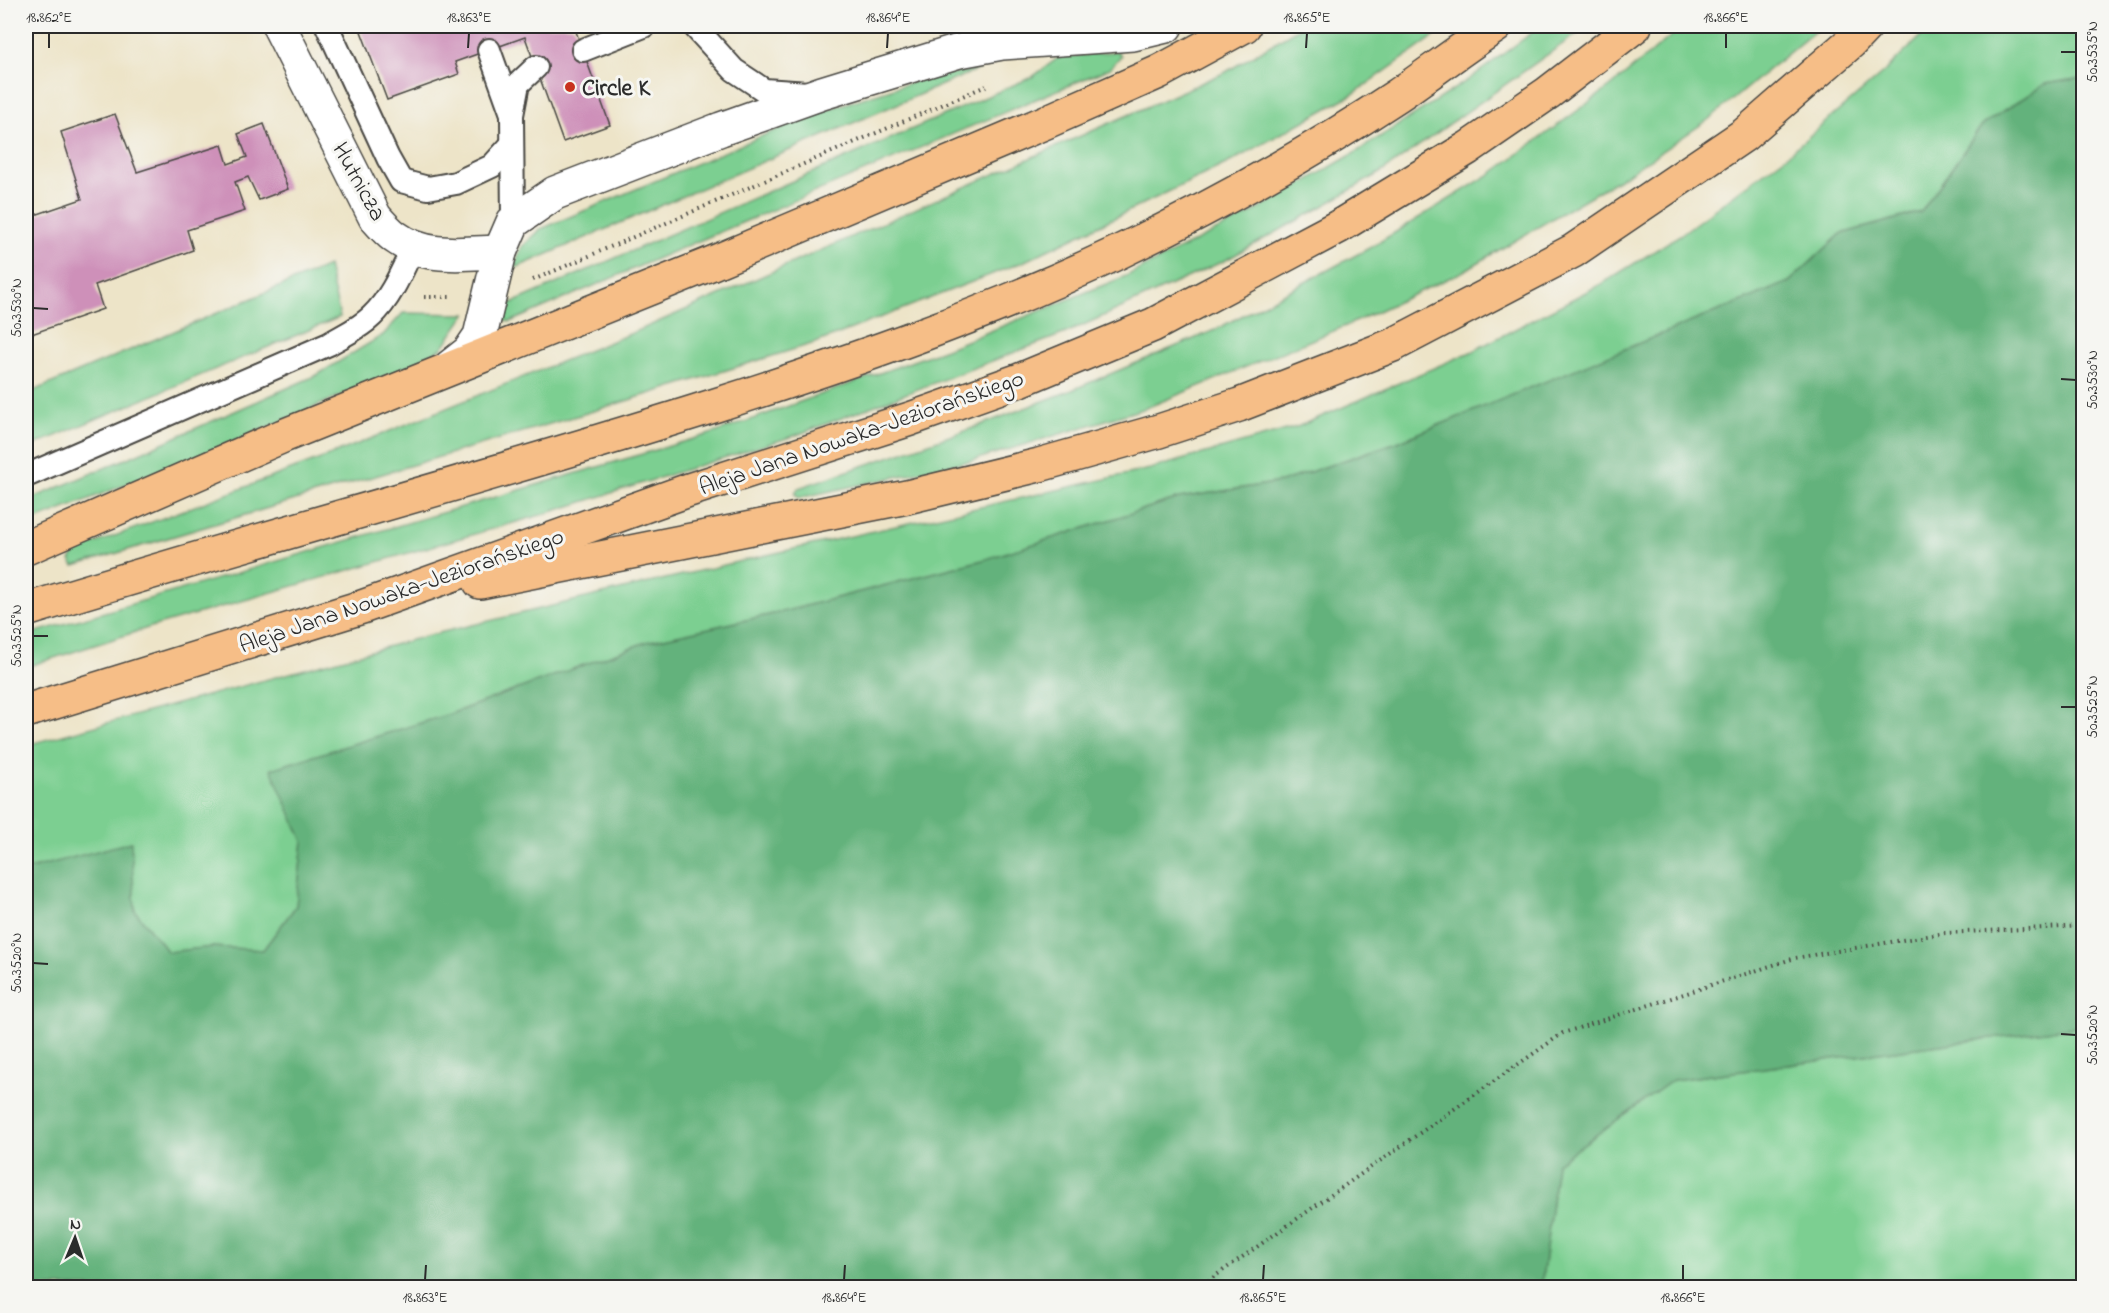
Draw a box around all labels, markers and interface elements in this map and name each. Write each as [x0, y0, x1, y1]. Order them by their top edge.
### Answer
text: 18.862°E [26, 7, 72, 29]
text: 18.863°E [447, 7, 492, 29]
text: 18.864°E [866, 7, 910, 29]
text: 18.865°E [1283, 7, 1331, 29]
text: 18.866°E [1703, 7, 1749, 29]
text: 50.3535°N [2082, 21, 2104, 83]
place label: Circle K [582, 72, 651, 107]
marker: Circle K [563, 80, 577, 94]
street label: Hutnicza [322, 136, 394, 228]
text: 50.3530°N [6, 278, 28, 338]
text: 50.3530°N [2082, 350, 2104, 410]
street label: Aleja Jana Nowaka-Jeziorańskiego [695, 362, 1029, 506]
street label: Aleja Jana Nowaka-Jeziorańskiego [235, 520, 569, 664]
text: 50.3525°N [6, 604, 28, 668]
text: 50.3525°N [2082, 675, 2104, 739]
text: 50.3520°N [6, 933, 28, 993]
text: 50.3520°N [2082, 1005, 2104, 1065]
north arrow [45, 1208, 105, 1268]
text: N [70, 1213, 81, 1237]
text: 18.863°E [403, 1287, 448, 1309]
text: 18.864°E [822, 1287, 866, 1309]
text: 18.865°E [1239, 1287, 1287, 1309]
text: 18.866°E [1660, 1287, 1706, 1309]

